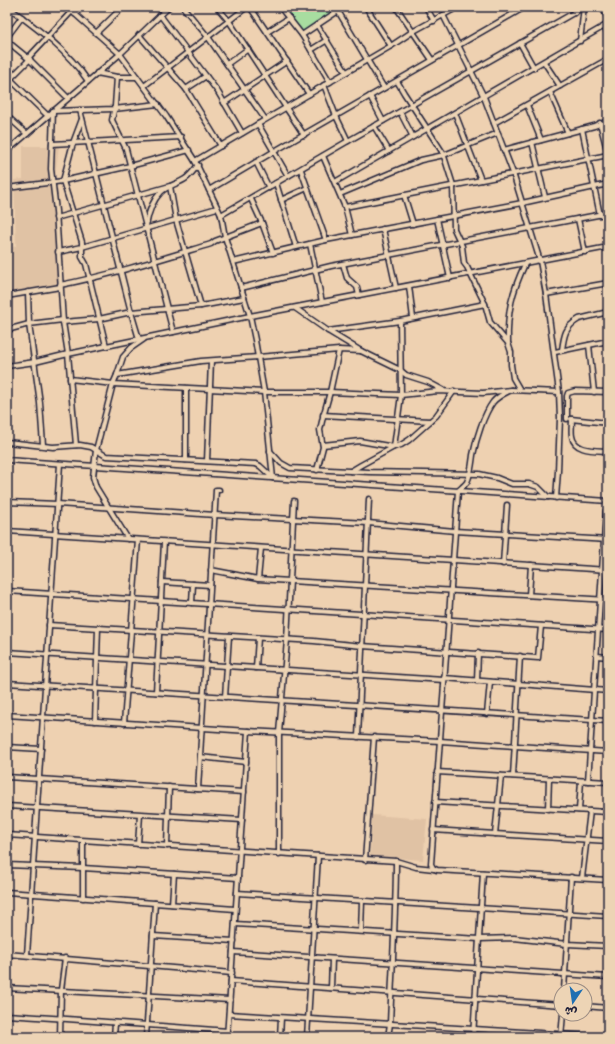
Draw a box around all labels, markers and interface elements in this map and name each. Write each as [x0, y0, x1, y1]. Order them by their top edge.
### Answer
north arrow [553, 982, 593, 1022]
text: ش [564, 1004, 578, 1019]

